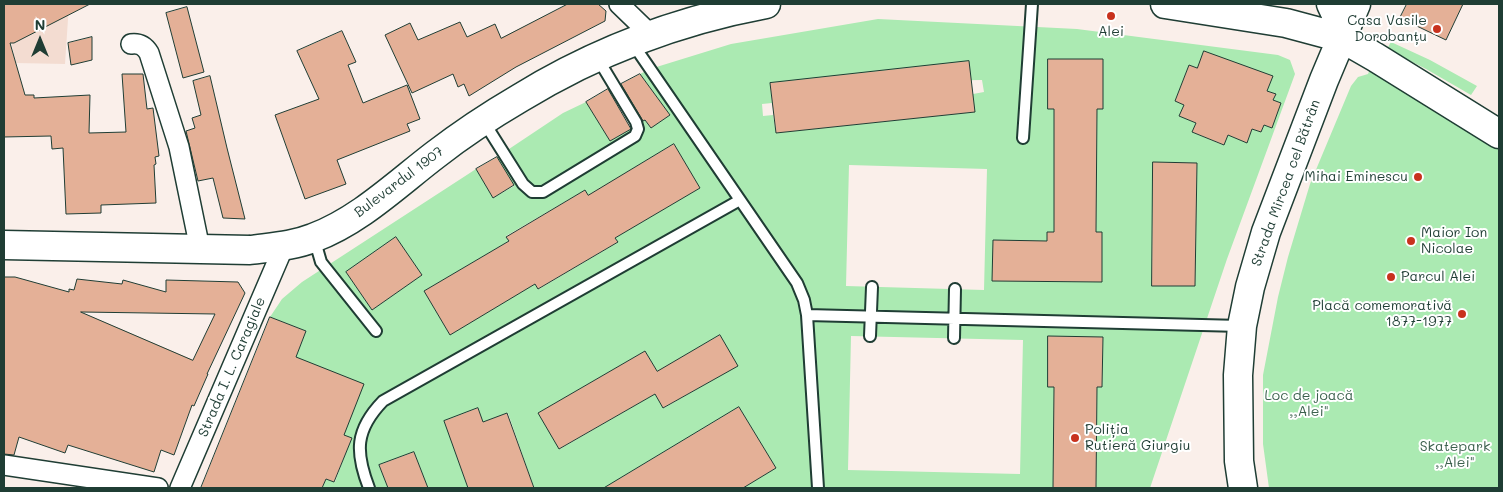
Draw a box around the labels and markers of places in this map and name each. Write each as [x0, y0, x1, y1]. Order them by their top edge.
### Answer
marker: Alei [1105, 10, 1117, 22]
place label: Casa Vasile Dorobanțu [1347, 13, 1427, 46]
marker: Casa Vasile Dorobanțu [1431, 23, 1443, 35]
place label: Alei [1098, 24, 1124, 40]
place label: Mihai Eminescu [1305, 169, 1408, 185]
marker: Mihai Eminescu [1412, 171, 1424, 183]
place label: Maior Ion Nicolae [1421, 225, 1487, 258]
marker: Maior Ion Nicolae [1405, 235, 1417, 247]
place label: Parcul Alei [1401, 269, 1475, 285]
marker: Parcul Alei [1385, 271, 1397, 283]
place label: Placă comemorativă 1877-1977 [1312, 298, 1452, 331]
marker: Placă comemorativă 1877-1977 [1456, 308, 1468, 320]
place label: Poliția Rutieră Giurgiu [1085, 422, 1190, 454]
marker: Poliția Rutieră Giurgiu [1069, 432, 1081, 444]

